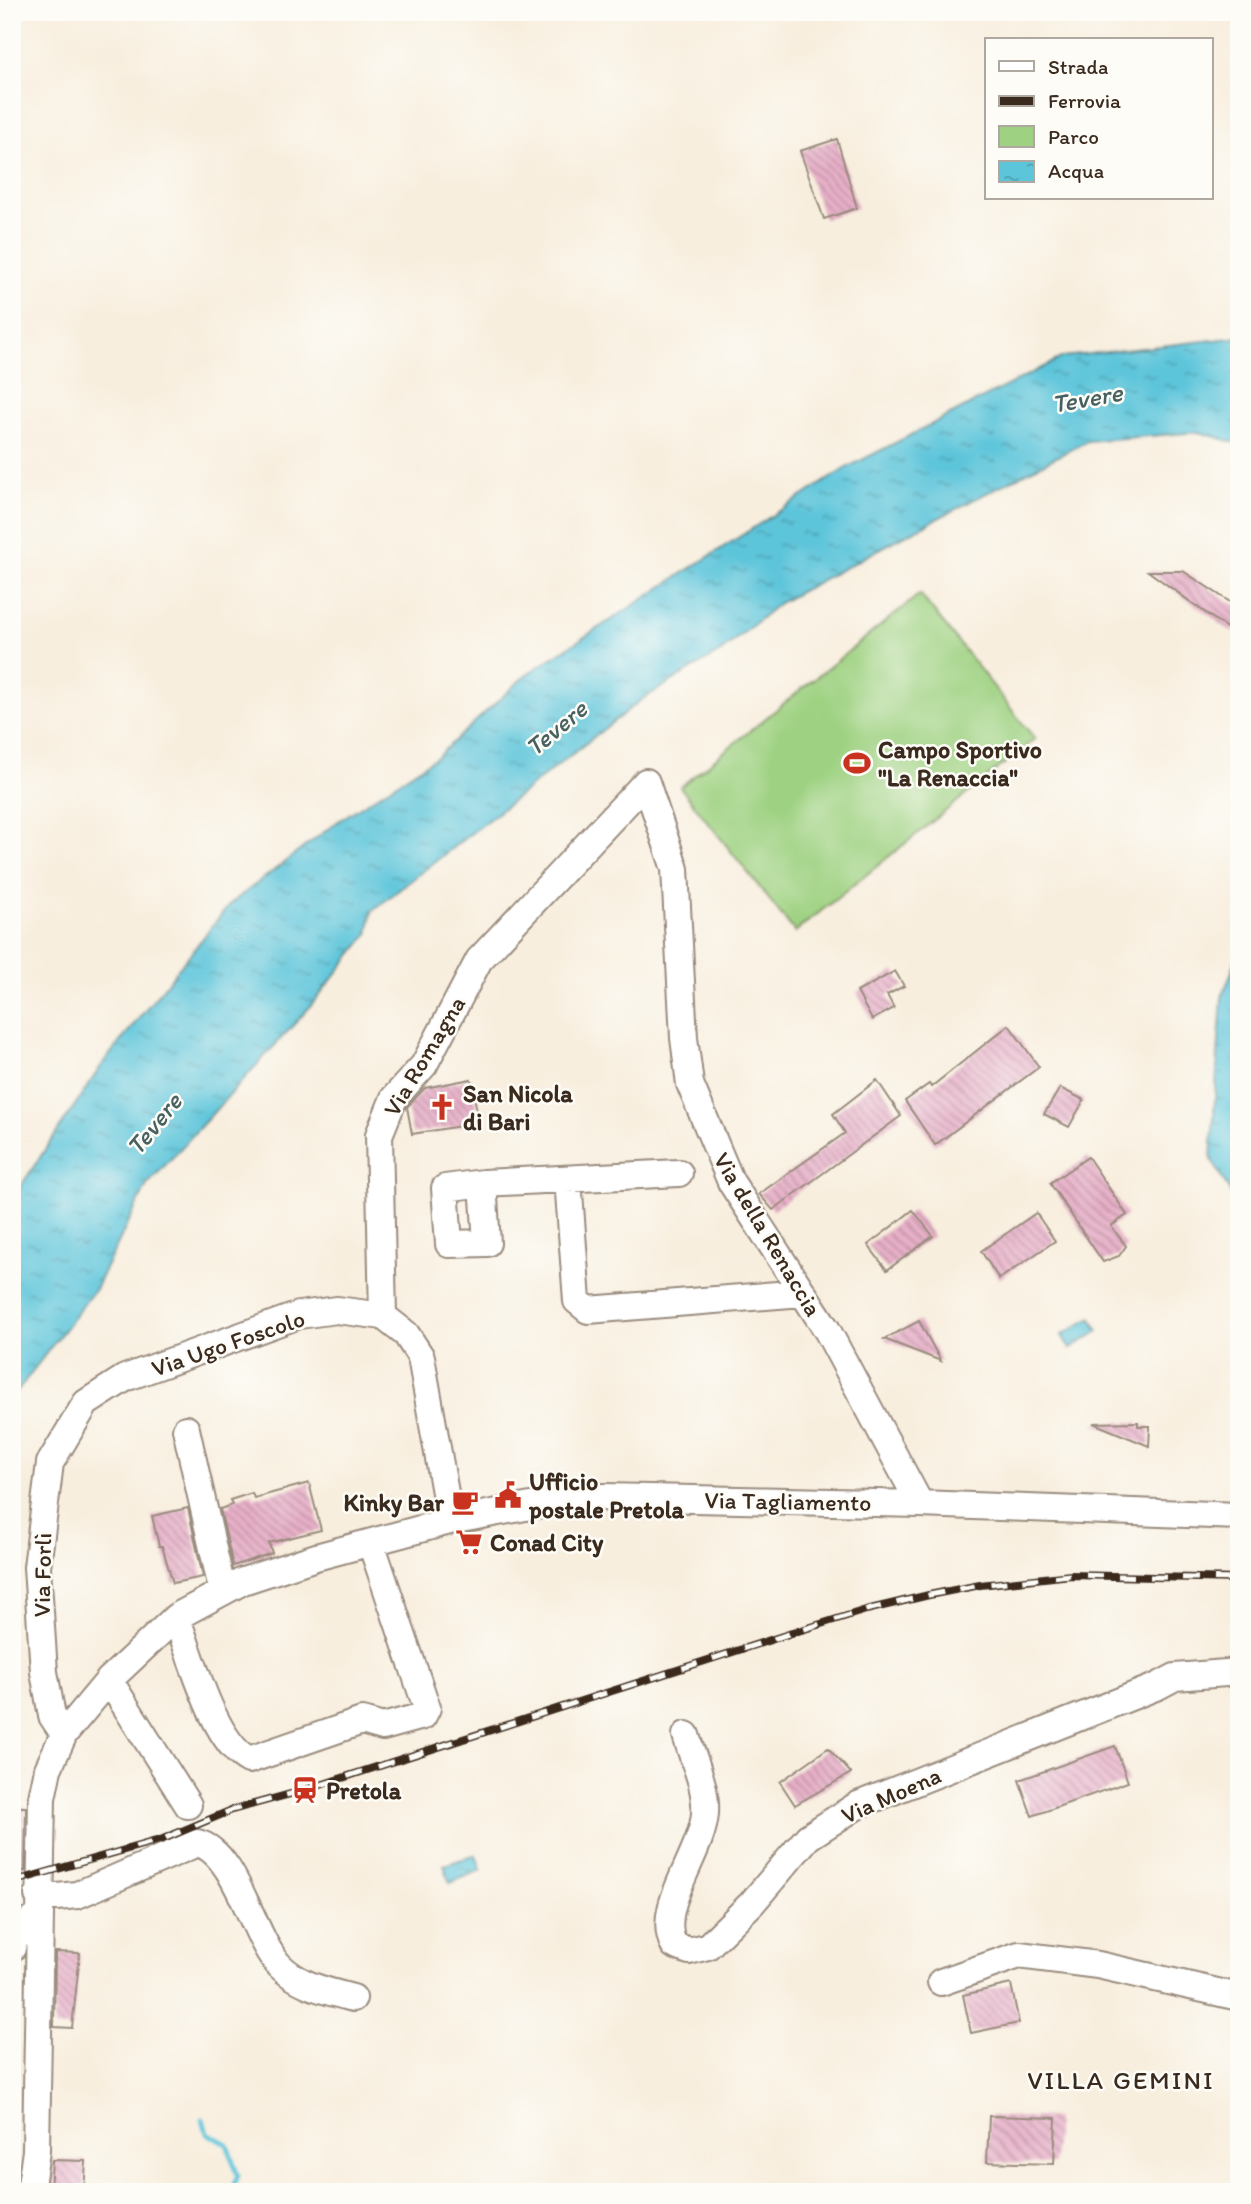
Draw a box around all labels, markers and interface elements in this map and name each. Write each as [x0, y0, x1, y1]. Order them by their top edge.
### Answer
legend [985, 38, 1212, 200]
text: Strada [1048, 54, 1108, 79]
text: Ferrovia [1048, 88, 1121, 113]
text: Parco [1048, 124, 1099, 149]
text: Acqua [1048, 158, 1104, 183]
water label: Tevere [1049, 376, 1126, 420]
water label: Tevere [518, 692, 595, 763]
place label: Campo Sportivo "La Renaccia" [878, 735, 1042, 792]
sports icon: Campo Sportivo "La Renaccia" [842, 748, 872, 778]
street label: Via Romagna [377, 991, 471, 1121]
place label: San Nicola di Bari [463, 1079, 573, 1136]
water label: Tevere [119, 1085, 190, 1162]
church icon: San Nicola di Bari [427, 1092, 457, 1122]
street label: Via della Renaccia [708, 1147, 828, 1321]
street label: Via Ugo Foscolo [148, 1303, 308, 1383]
place label: Ufficio postale Pretola [528, 1467, 684, 1525]
public building icon: Ufficio postale Pretola [493, 1480, 523, 1510]
street label: Via Tagliamento [704, 1485, 872, 1517]
cafe icon: Kinky Bar [450, 1487, 480, 1517]
place label: Kinky Bar [343, 1488, 444, 1518]
supermarket icon: Conad City [454, 1527, 484, 1557]
place label: Conad City [490, 1528, 604, 1558]
street label: Via Forlì [27, 1532, 57, 1618]
street label: Via Moena [837, 1760, 945, 1830]
station icon: Pretola [290, 1775, 320, 1805]
place label: Pretola [326, 1776, 402, 1805]
district label: VILLA GEMINI [1027, 2064, 1215, 2096]

